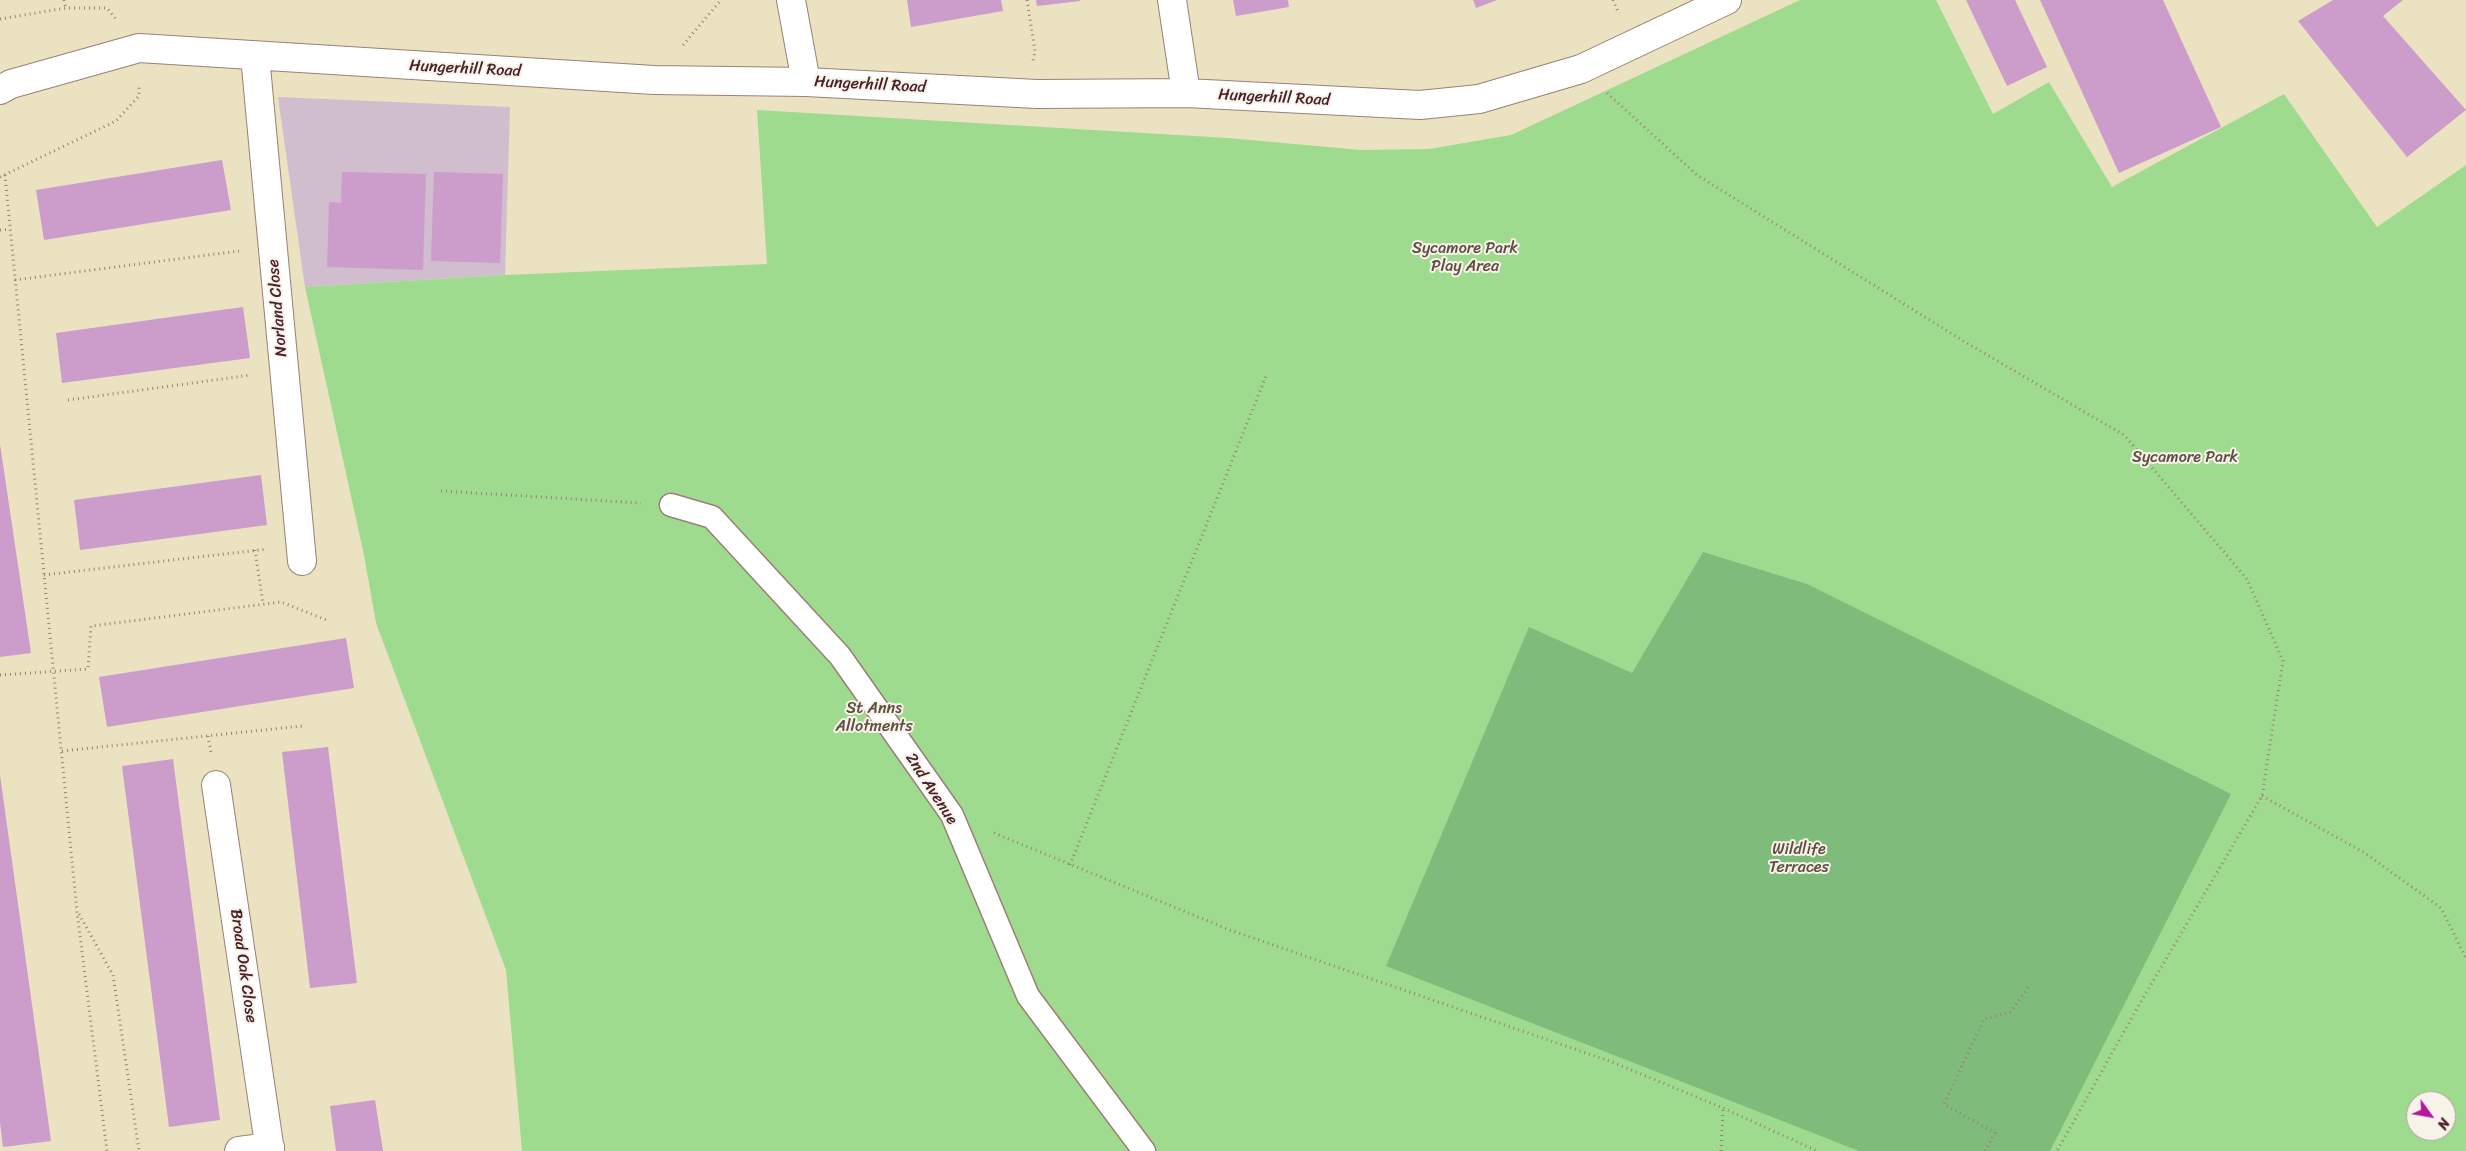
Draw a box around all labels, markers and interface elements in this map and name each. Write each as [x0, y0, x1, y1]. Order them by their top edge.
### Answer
street label: Hungerhill Road [409, 56, 521, 82]
street label: Hungerhill Road [814, 72, 926, 98]
street label: Hungerhill Road [1218, 85, 1330, 111]
park label: Sycamore Park Play Area [1412, 239, 1518, 277]
street label: Norland Close [264, 258, 292, 358]
park label: Sycamore Park [2132, 448, 2238, 468]
park label: St Anns Allotments [835, 699, 913, 737]
street label: 2nd Avenue [901, 750, 961, 828]
park label: Wildlife Terraces [1769, 840, 1829, 878]
street label: Broad Oak Close [226, 908, 260, 1024]
north arrow [2406, 1091, 2456, 1141]
text: N [2430, 1113, 2456, 1134]

